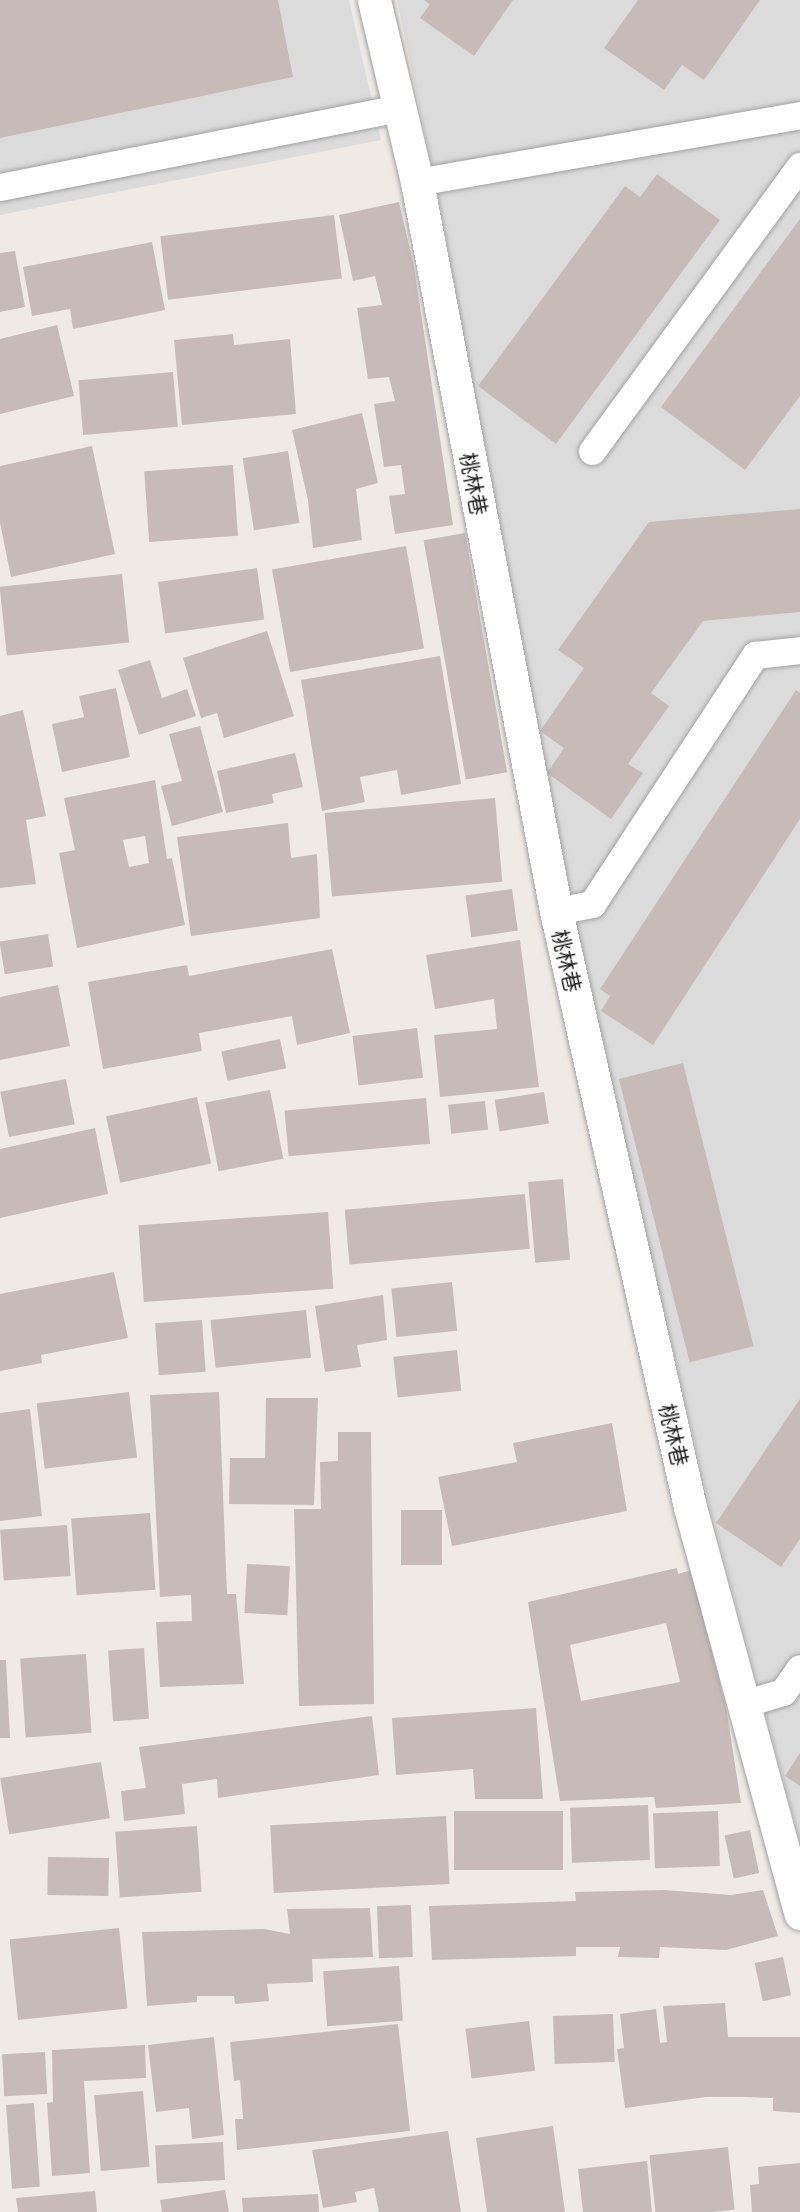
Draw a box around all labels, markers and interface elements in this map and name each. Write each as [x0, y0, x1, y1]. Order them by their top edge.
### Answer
street label: 桃林巷 [456, 451, 492, 517]
street label: 桃林巷 [548, 927, 586, 995]
street label: 桃林巷 [655, 1401, 693, 1469]

